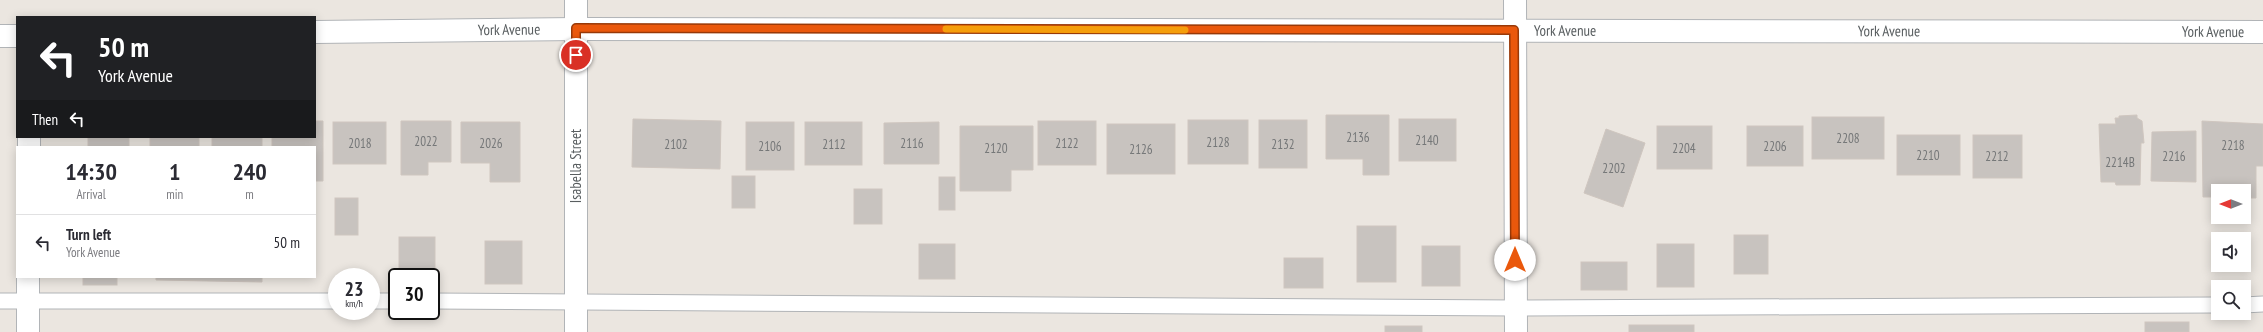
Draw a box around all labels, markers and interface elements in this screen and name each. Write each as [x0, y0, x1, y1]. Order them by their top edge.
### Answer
street label: York Avenue [478, 19, 540, 39]
street label: York Avenue [1534, 21, 1596, 40]
street label: York Avenue [1858, 21, 1920, 40]
street label: York Avenue [2182, 22, 2244, 41]
text: 50 m [98, 28, 149, 65]
icon: left [32, 32, 84, 84]
pin [559, 38, 593, 72]
icon: arrive [565, 44, 587, 66]
text: York Avenue [98, 64, 173, 87]
icon: left [66, 108, 88, 130]
text: Then [32, 110, 58, 129]
street label: Isabella Street [566, 129, 585, 203]
house number: 2136 [1346, 129, 1370, 146]
house number: 2208 [1836, 130, 1860, 147]
house number: 2140 [1415, 132, 1439, 149]
house number: 2022 [414, 133, 438, 150]
house number: 2128 [1206, 134, 1230, 151]
house number: 2018 [348, 135, 372, 152]
house number: 2026 [479, 135, 503, 152]
house number: 2116 [900, 135, 924, 152]
house number: 2122 [1055, 135, 1079, 152]
house number: 2102 [664, 136, 688, 153]
house number: 2112 [822, 136, 846, 153]
house number: 2132 [1271, 136, 1295, 153]
house number: 2218 [2221, 137, 2245, 154]
house number: 2106 [758, 138, 782, 155]
house number: 2206 [1763, 138, 1787, 155]
house number: 2120 [984, 140, 1008, 157]
house number: 2204 [1672, 140, 1696, 157]
house number: 2126 [1129, 141, 1153, 158]
house number: 2210 [1916, 147, 1940, 164]
house number: 2212 [1985, 148, 2009, 165]
house number: 2216 [2162, 148, 2186, 165]
house number: 2214B [2105, 154, 2135, 171]
text: 14:30 [65, 156, 117, 187]
text: 1 [169, 156, 180, 187]
text: 240 [232, 156, 267, 187]
house number: 2202 [1602, 160, 1626, 177]
north arrow [2211, 184, 2251, 224]
map controls [2211, 184, 2251, 320]
text: Arrival [76, 186, 106, 203]
text: min [166, 186, 183, 203]
text: m [245, 186, 254, 203]
text: Turn left [66, 225, 111, 244]
icon: left [32, 232, 54, 254]
button: sound [2211, 232, 2251, 272]
text: 50 m [274, 233, 300, 252]
position arrow [1494, 239, 1536, 281]
text: York Avenue [66, 244, 120, 261]
speed limit sign: 30 [388, 268, 440, 320]
text: 23 [344, 276, 364, 302]
button: search [2211, 280, 2251, 320]
text: km/h [345, 297, 363, 310]

